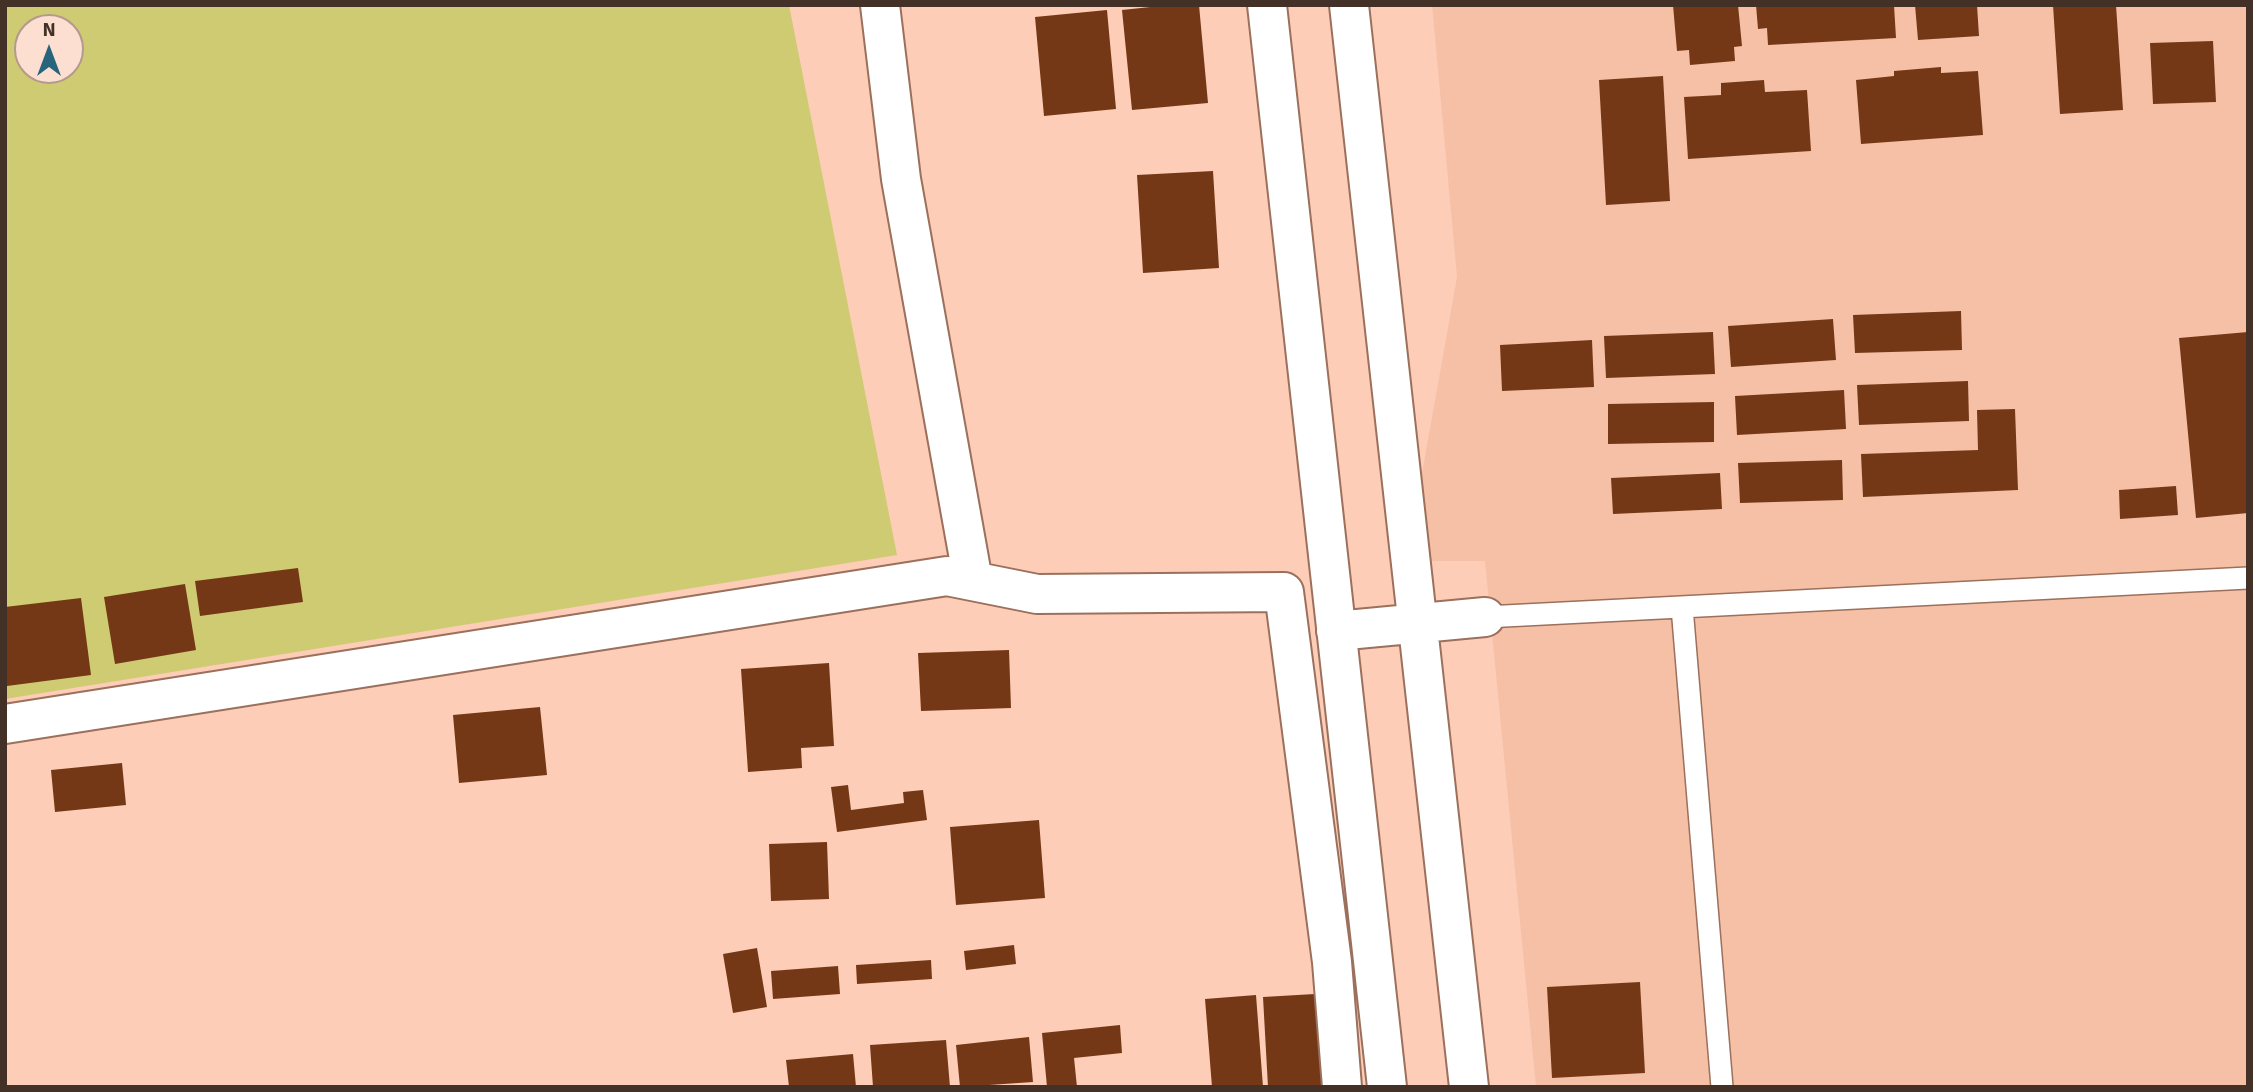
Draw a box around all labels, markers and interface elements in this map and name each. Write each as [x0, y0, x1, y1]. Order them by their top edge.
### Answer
north arrow [14, 14, 84, 84]
text: N [42, 18, 56, 42]

